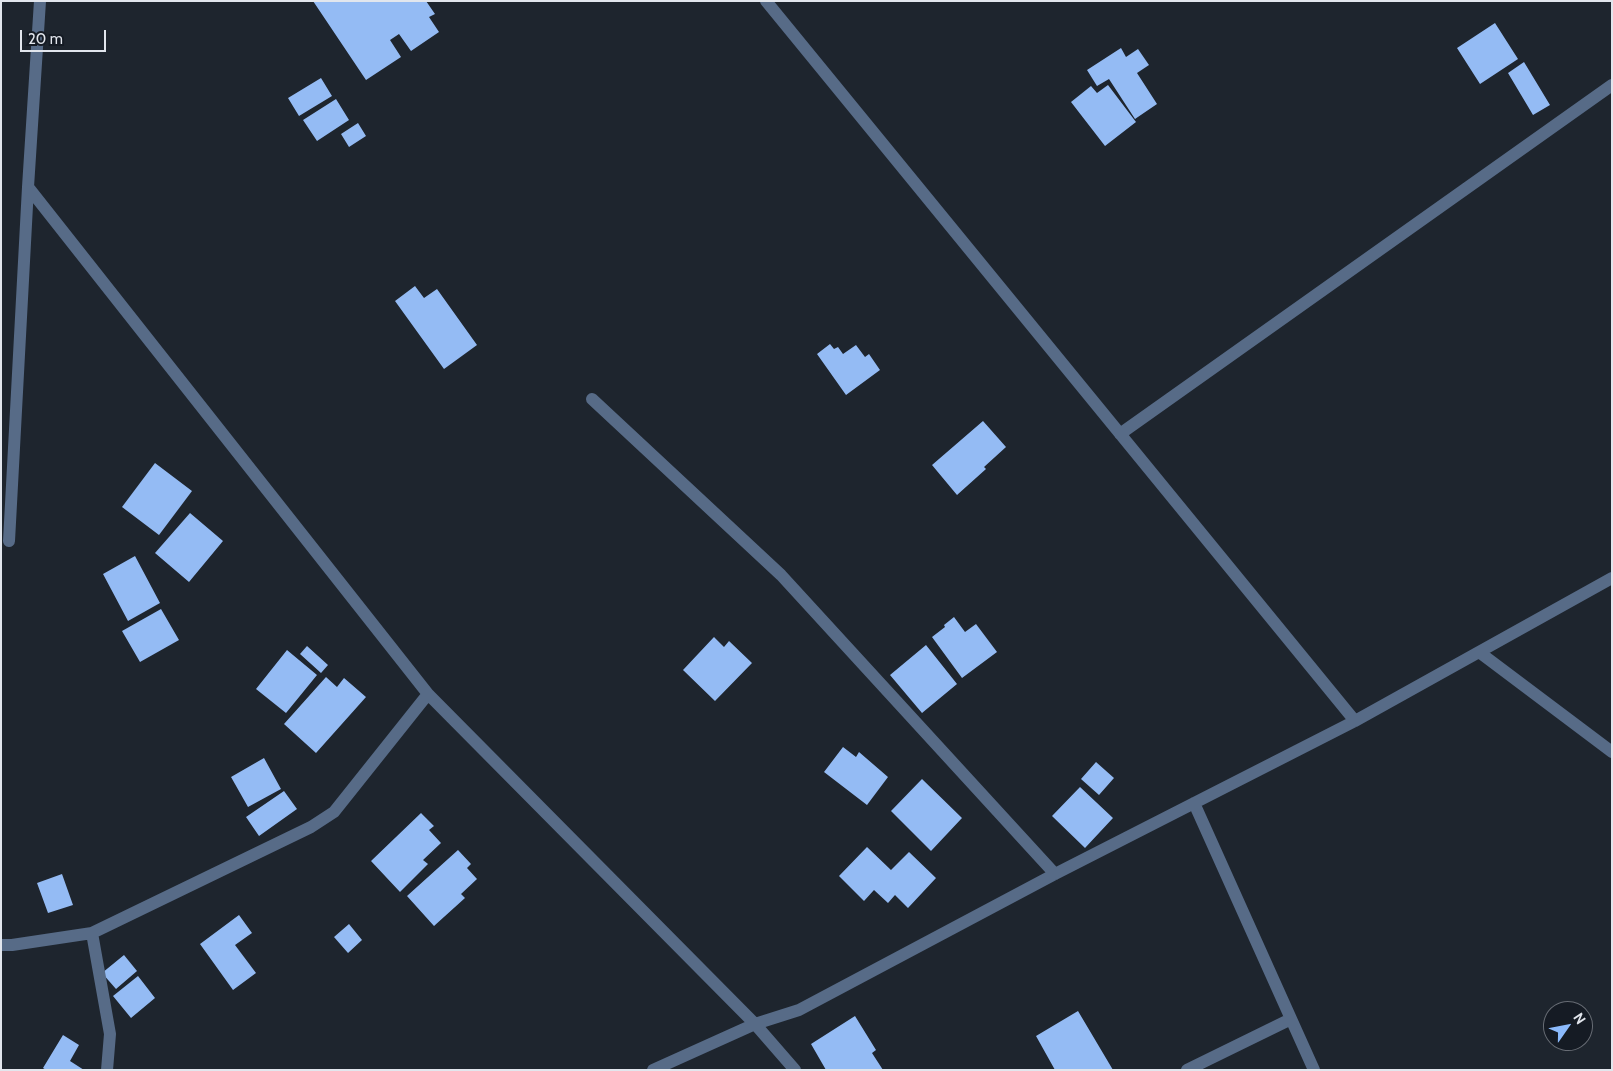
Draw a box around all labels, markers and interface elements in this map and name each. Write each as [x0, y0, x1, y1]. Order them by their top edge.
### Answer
scale bar [22, 20, 109, 52]
text: 20 m [28, 30, 63, 48]
north arrow [1543, 1001, 1593, 1051]
text: N [1569, 1009, 1590, 1027]

